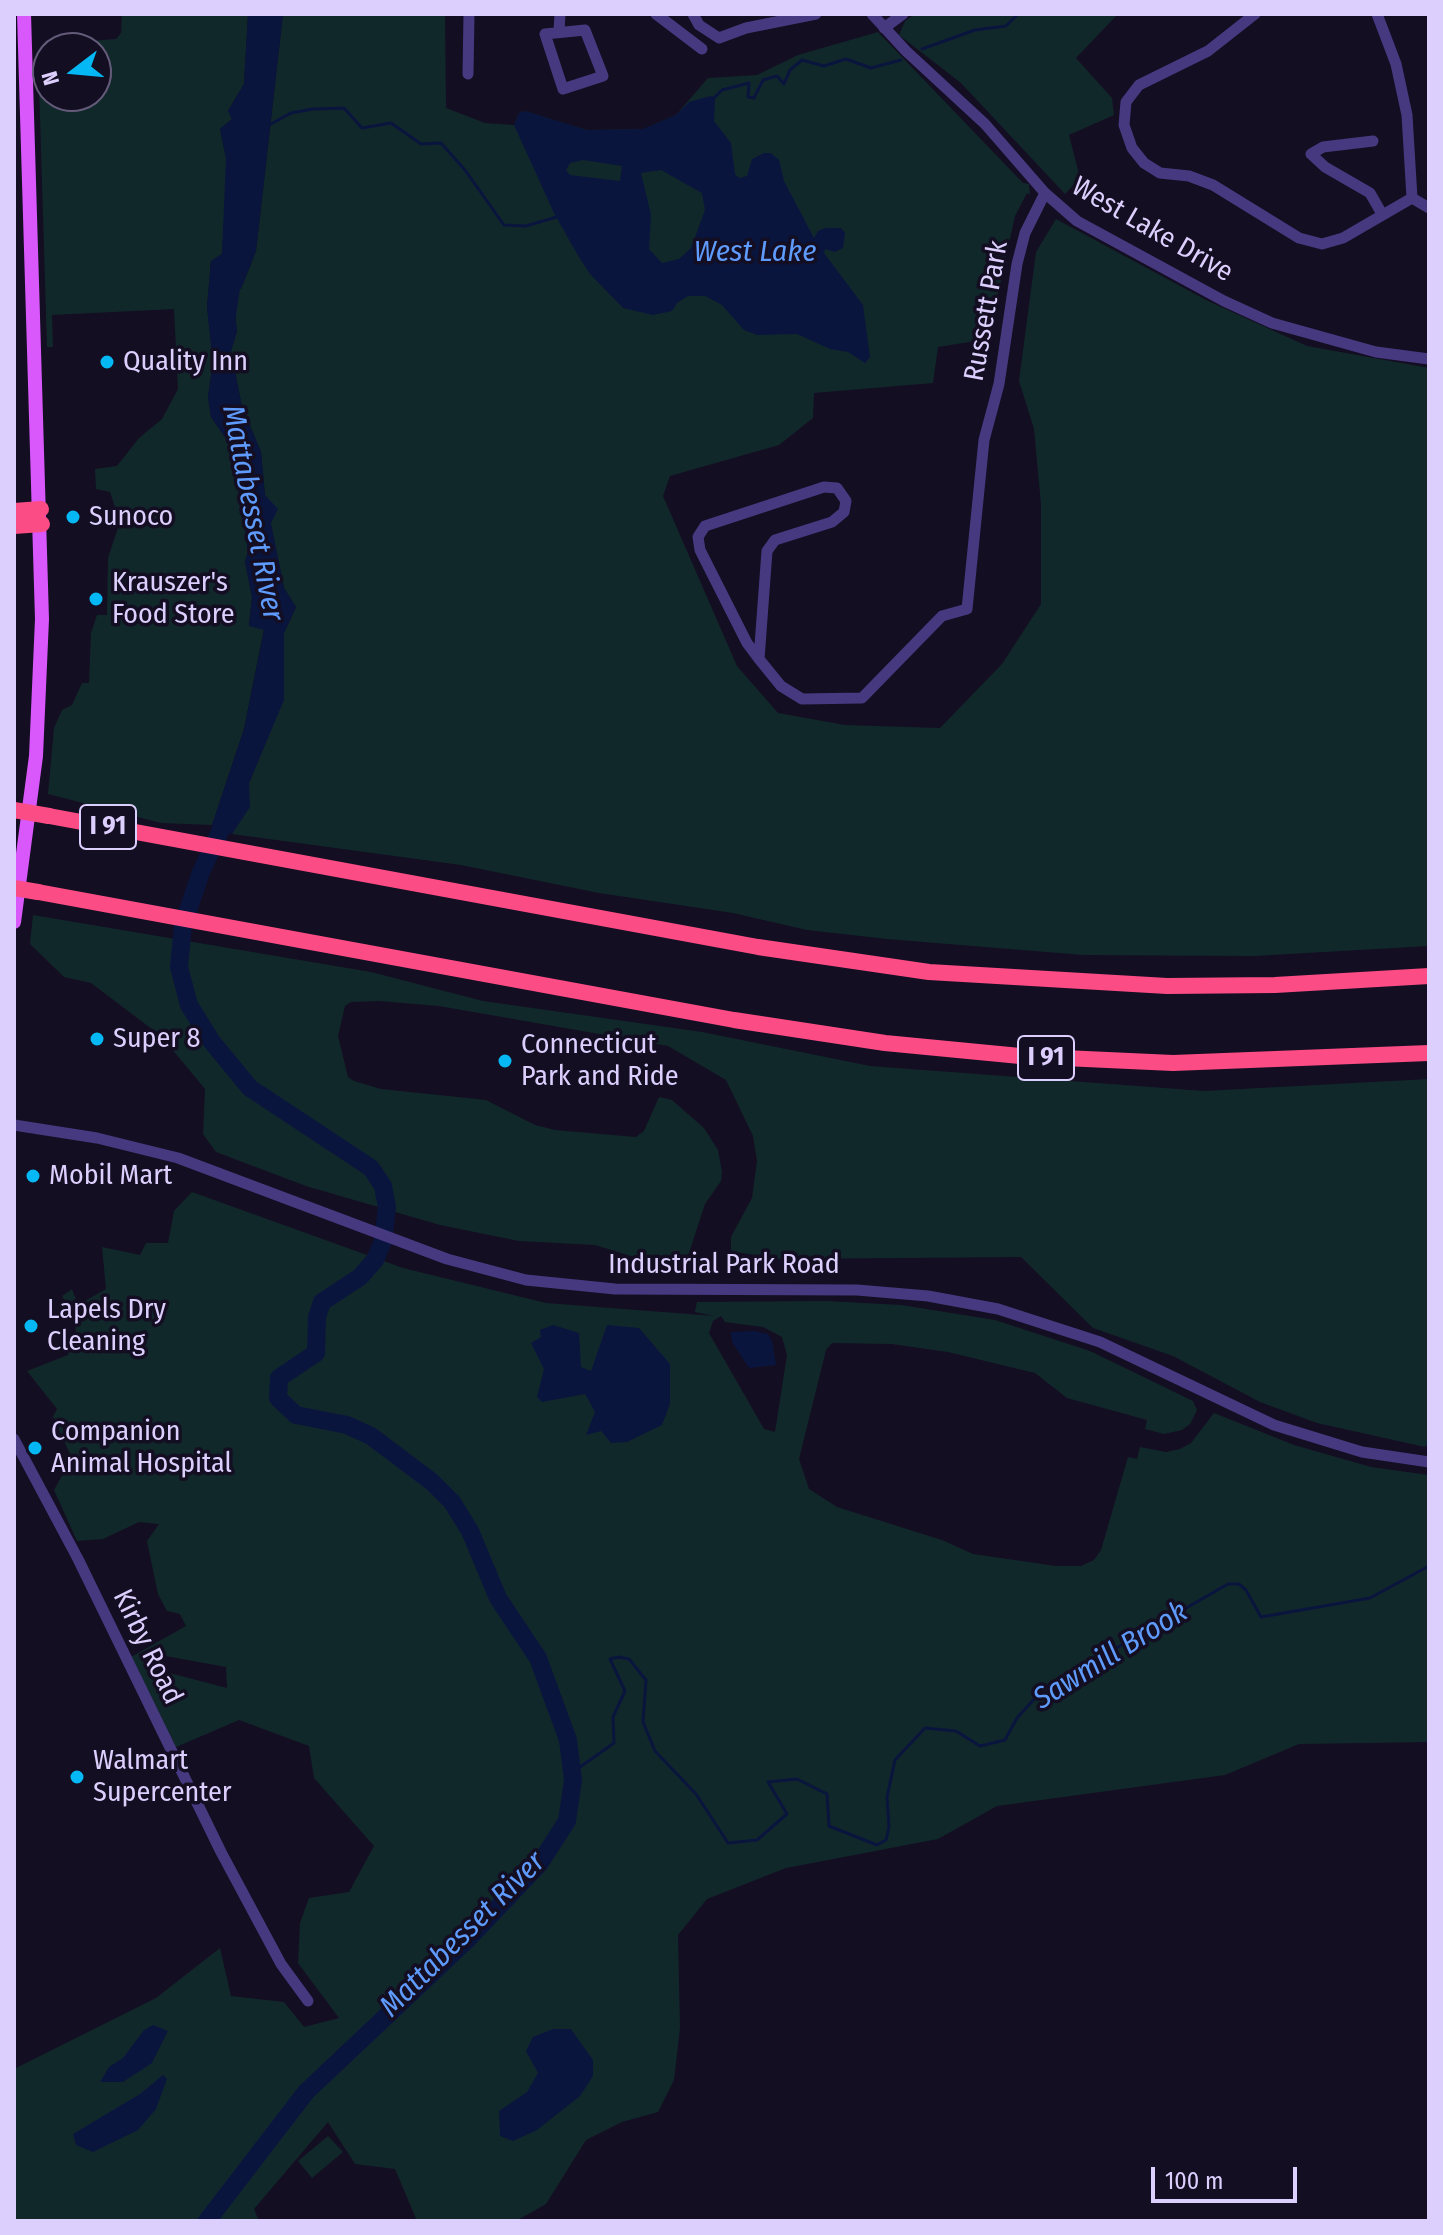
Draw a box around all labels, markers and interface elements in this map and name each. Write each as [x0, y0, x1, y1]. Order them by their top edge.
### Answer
north arrow [32, 32, 112, 112]
text: N [36, 68, 65, 88]
street label: West Lake Drive [1065, 170, 1239, 290]
water label: West Lake [694, 235, 816, 271]
street label: Russett Park [958, 238, 1016, 384]
place label: Quality Inn [123, 345, 248, 379]
marker: Quality Inn [98, 353, 116, 371]
water label: Mattabesset River [213, 402, 291, 624]
place label: Sunoco [89, 500, 173, 534]
marker: Sunoco [64, 508, 82, 526]
place label: Krauszer's Food Store [112, 566, 234, 632]
marker: Krauszer's Food Store [87, 590, 105, 608]
road number: I 91 [80, 805, 136, 849]
place label: Super 8 [113, 1022, 201, 1056]
place label: Connecticut Park and Ride [521, 1028, 679, 1094]
marker: Super 8 [88, 1030, 106, 1048]
road number: I 91 [1018, 1036, 1074, 1080]
marker: Connecticut Park and Ride [496, 1052, 514, 1070]
place label: Mobil Mart [49, 1159, 172, 1193]
marker: Mobil Mart [24, 1167, 42, 1185]
street label: Industrial Park Road [608, 1248, 840, 1282]
place label: Lapels Dry Cleaning [47, 1293, 166, 1359]
marker: Lapels Dry Cleaning [22, 1317, 40, 1335]
place label: Companion Animal Hospital [51, 1415, 232, 1481]
marker: Companion Animal Hospital [26, 1439, 44, 1457]
street label: Kirby Road [105, 1584, 189, 1710]
water label: Sawmill Brook [1027, 1594, 1195, 1718]
place label: Walmart Supercenter [93, 1744, 232, 1810]
marker: Walmart Supercenter [68, 1768, 86, 1786]
water label: Mattabesset River [373, 1845, 553, 2025]
scale bar [1155, 2151, 1301, 2201]
text: 100 m [1165, 2167, 1223, 2195]

